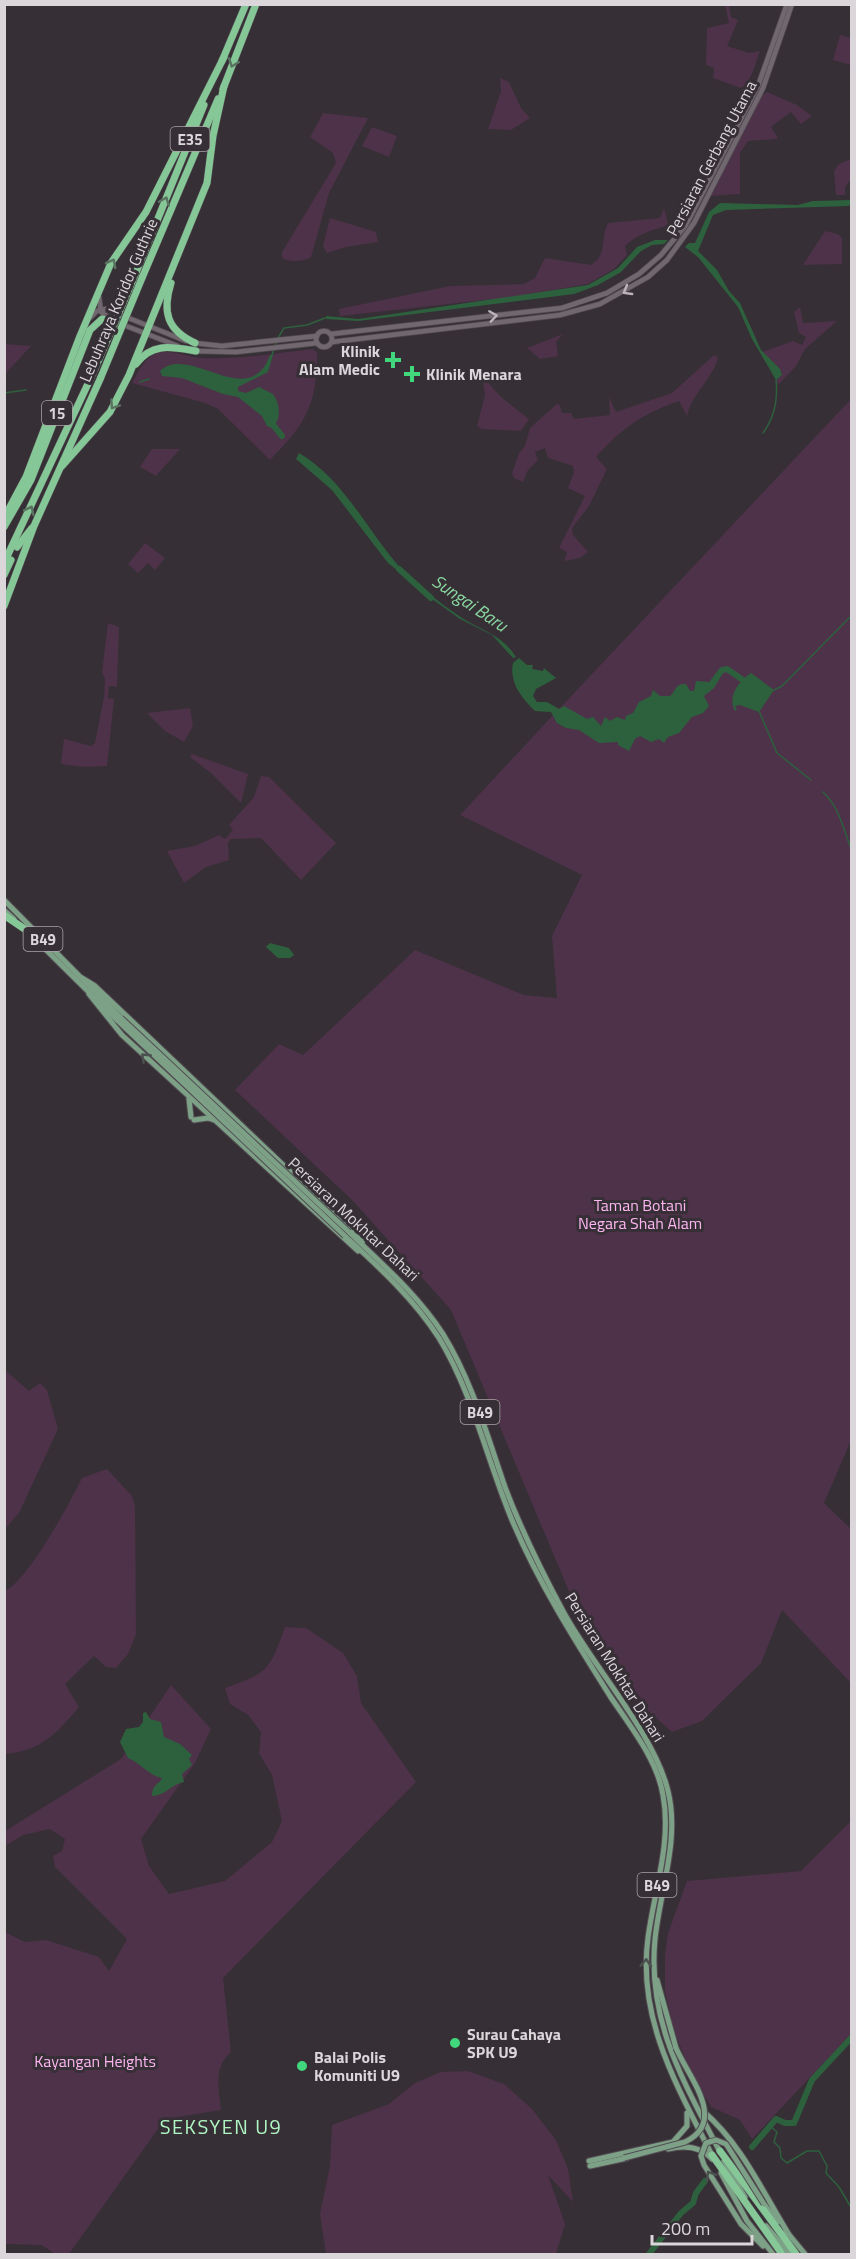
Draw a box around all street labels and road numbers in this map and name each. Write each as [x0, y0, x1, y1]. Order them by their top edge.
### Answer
street label: Persiaran Gerbang Utama [660, 76, 762, 240]
road number: E35 [170, 127, 210, 151]
street label: Lebuhraya Koridor Guthrie [73, 214, 163, 386]
road number: 15 [42, 401, 72, 425]
road number: B49 [24, 927, 63, 951]
street label: Persiaran Mokhtar Dahari [283, 1151, 425, 1287]
road number: B49 [460, 1400, 500, 1424]
street label: Persiaran Mokhtar Dahari [559, 1588, 671, 1746]
road number: B49 [638, 1873, 676, 1897]

